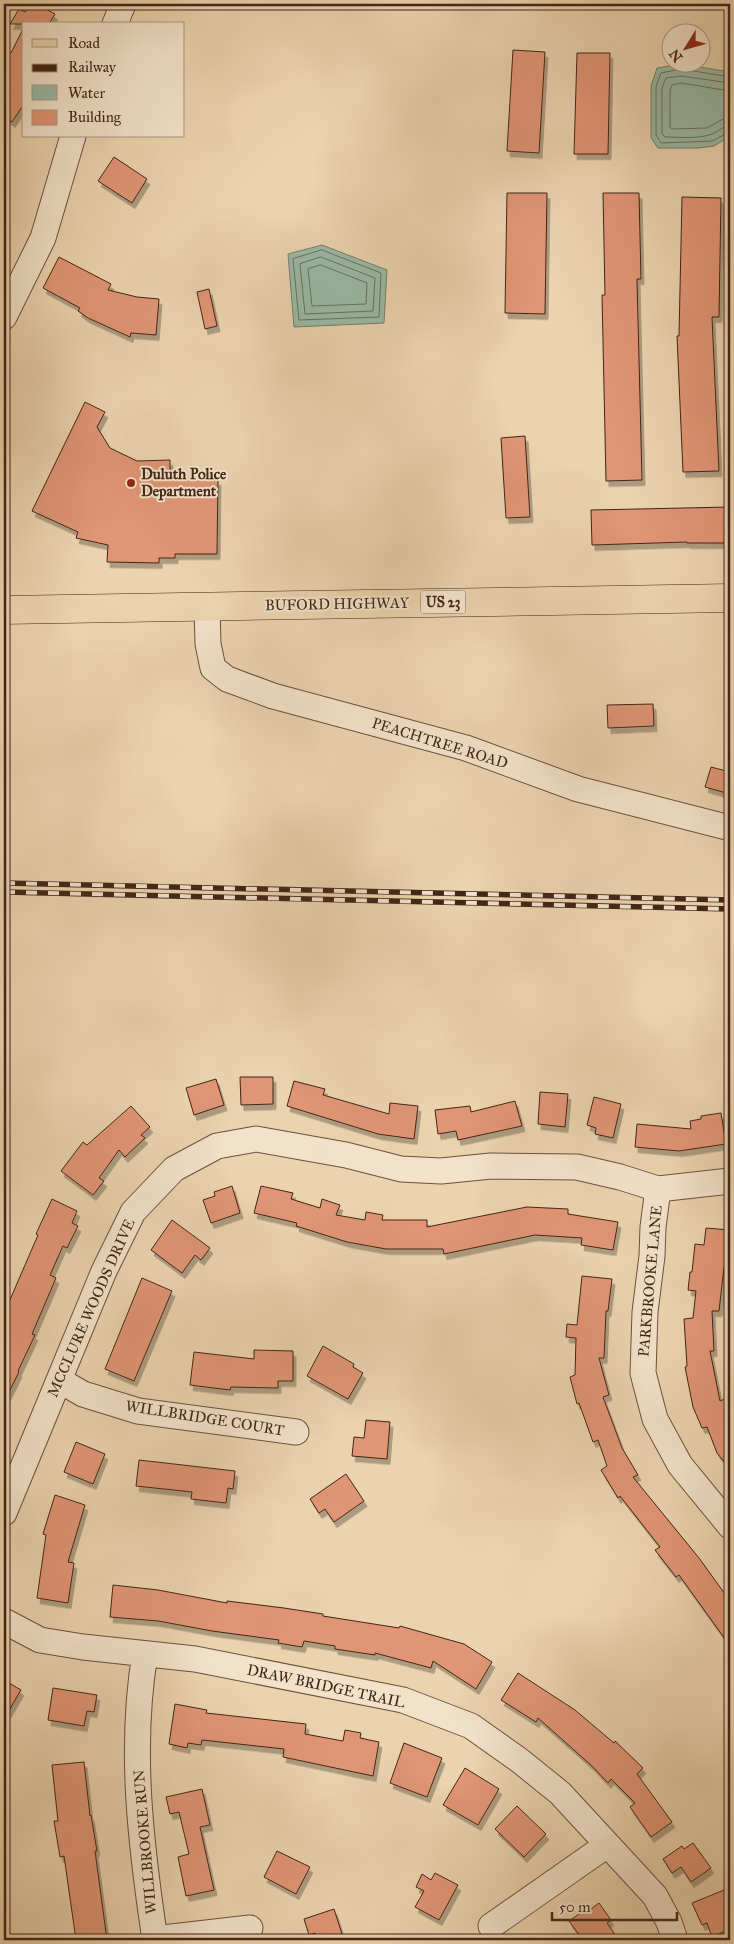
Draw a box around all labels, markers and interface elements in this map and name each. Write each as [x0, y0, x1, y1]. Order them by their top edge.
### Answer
legend [22, 22, 185, 138]
north arrow [662, 22, 712, 72]
text: Road [68, 34, 100, 52]
text: N [666, 46, 686, 65]
text: Railway [68, 58, 117, 76]
text: Water [68, 84, 105, 102]
text: Building [68, 108, 122, 126]
place label: Duluth Police Department [141, 465, 227, 501]
marker: Duluth Police Department [125, 477, 137, 489]
road number: US 23 [420, 590, 466, 614]
street label: BUFORD HIGHWAY [265, 594, 410, 614]
street label: PEACHTREE ROAD [370, 714, 510, 772]
street label: PARKBROOKE LANE [634, 1204, 666, 1357]
street label: MCCLURE WOODS DRIVE [43, 1216, 139, 1400]
street label: WILLBRIDGE COURT [124, 1397, 286, 1439]
street label: DRAW BRIDGE TRAIL [245, 1660, 407, 1712]
street label: WILLBROOKE RUN [130, 1769, 160, 1915]
scale bar [552, 1889, 676, 1921]
text: 50 m [559, 1898, 591, 1916]

